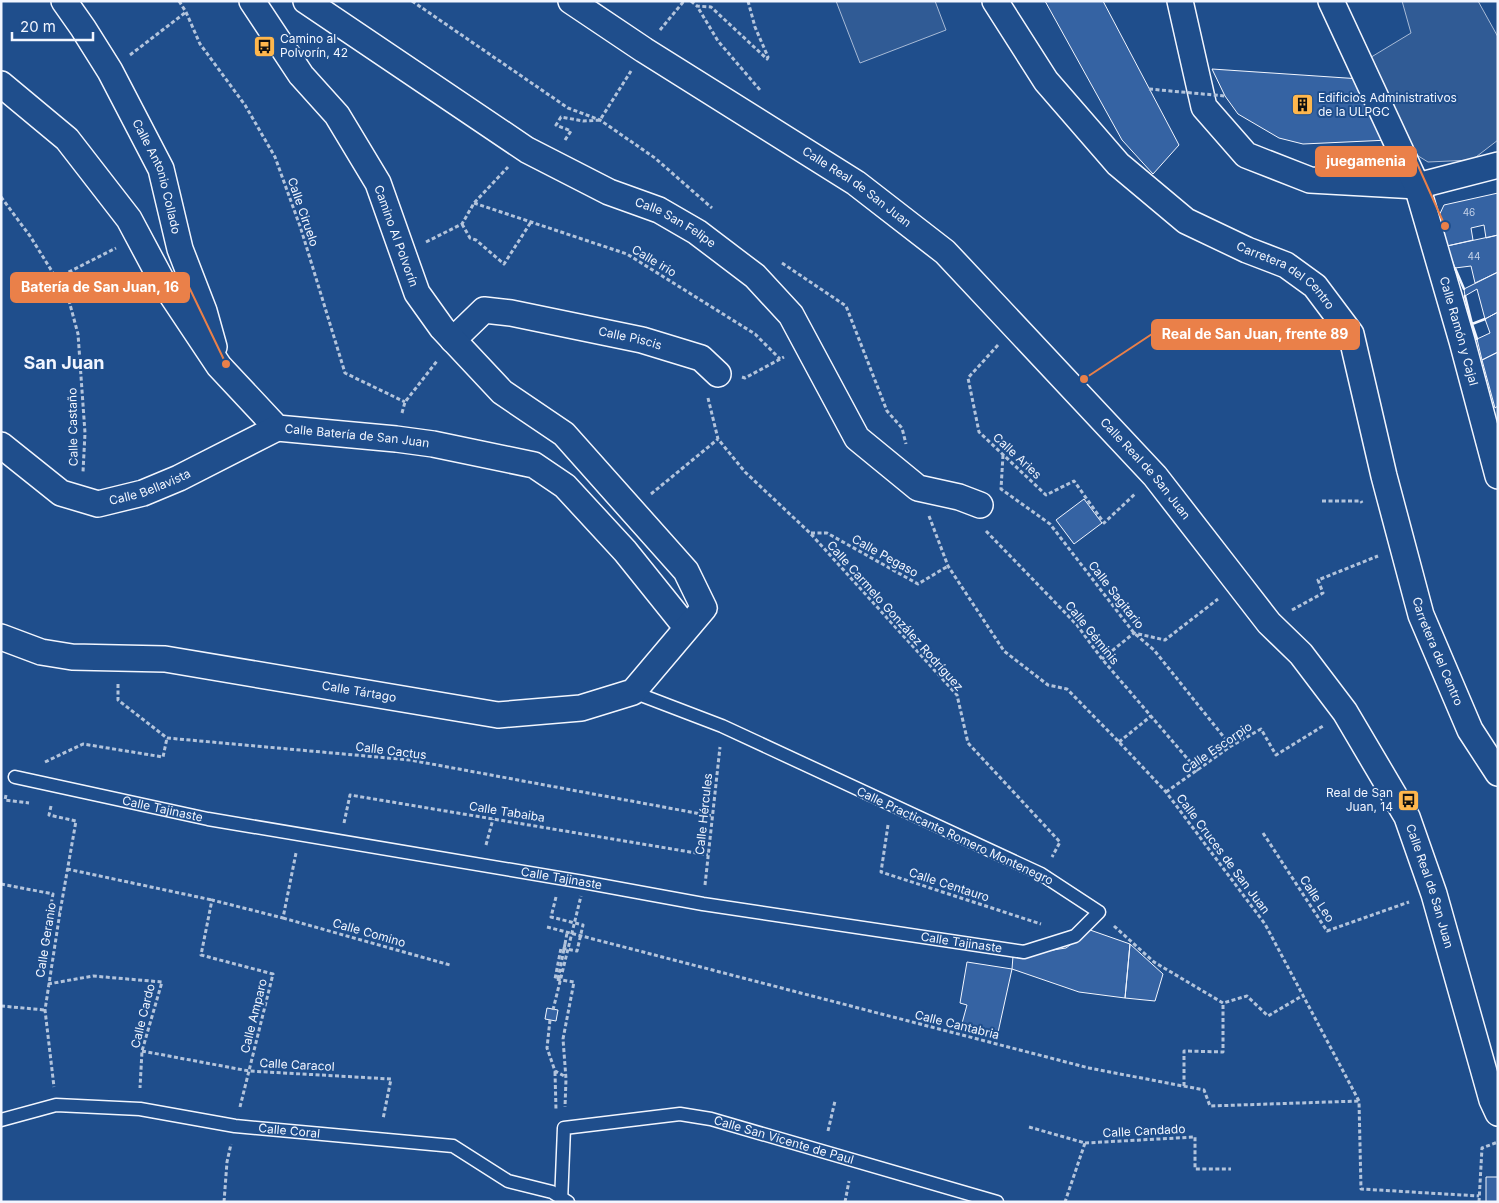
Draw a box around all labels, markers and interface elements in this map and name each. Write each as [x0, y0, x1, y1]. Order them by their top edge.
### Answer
scale bar [12, 10, 94, 42]
text: 20 m [20, 17, 56, 36]
place label: Camino al Polvorín, 42 [280, 31, 348, 60]
bus stop icon: Camino al Polvorín, 42 [252, 34, 276, 58]
place label: Edificios Administrativos de la ULPGC [1318, 90, 1457, 119]
building icon: Edificios Administrativos de la ULPGC [1290, 93, 1314, 117]
street label: Calle Antonio Collado [129, 116, 184, 235]
street label: Calle Real de San Juan [800, 143, 914, 230]
callout: juegamenia [1316, 147, 1416, 176]
text: juegamenia [1325, 152, 1406, 169]
street label: Calle Ciruelo [285, 175, 322, 248]
street label: Camino Al Polvorín [371, 183, 422, 289]
street label: Calle San Felipe [633, 194, 719, 251]
house number: 46 [1463, 206, 1475, 218]
street label: Carretera del Centro [1234, 238, 1338, 312]
street label: Calle irio [629, 241, 679, 280]
house number: 44 [1468, 250, 1480, 262]
callout: Batería de San Juan, 16 [11, 273, 189, 302]
street label: Calle Ramón y Cajal [1437, 275, 1482, 387]
text: Batería de San Juan, 16 [21, 278, 179, 295]
callout: Real de San Juan, frente 89 [1152, 320, 1359, 349]
street label: Calle Piscis [597, 323, 664, 353]
text: Real de San Juan, frente 89 [1162, 325, 1348, 342]
district label: San Juan [23, 352, 105, 373]
street label: Calle Castaño [64, 388, 81, 466]
street label: Calle Real de San Juan [1097, 415, 1194, 522]
street label: Calle Batería de San Juan [284, 421, 430, 450]
street label: Calle Aries [990, 429, 1045, 482]
street label: Calle Bellavista [107, 465, 193, 508]
street label: Calle Pegaso [849, 531, 921, 580]
street label: Calle Carmelo González Rodríguez [824, 538, 967, 694]
street label: Calle Sagitario [1085, 558, 1148, 632]
street label: Carretera del Centro [1410, 595, 1467, 708]
street label: Calle Géminis [1062, 598, 1123, 667]
street label: Calle Tártago [321, 678, 398, 705]
street label: Calle Escorpio [1179, 719, 1255, 777]
street label: Calle Cactus [355, 739, 427, 762]
street label: Calle Hércules [692, 772, 715, 856]
street label: Calle Practicante Romero Montenegro [854, 783, 1056, 888]
place label: Real de San Juan, 14 [1326, 785, 1393, 814]
bus stop icon: Real de San Juan, 14 [1397, 788, 1421, 812]
street label: Calle Cruces de San Juan [1173, 791, 1273, 917]
street label: Calle Tajinaste [121, 793, 204, 825]
street label: Calle Tabaiba [468, 798, 546, 825]
street label: Calle Real de San Juan [1403, 822, 1457, 950]
street label: Calle Tajinaste [520, 864, 603, 892]
street label: Calle Centauro [907, 864, 991, 905]
street label: Calle Leo [1297, 873, 1338, 925]
street label: Calle Geranio [32, 901, 59, 979]
street label: Calle Comino [331, 915, 407, 950]
street label: Calle Tajinaste [920, 929, 1003, 956]
street label: Calle Amparo [237, 977, 270, 1055]
street label: Calle Cardo [127, 982, 158, 1050]
street label: Calle Cantabria [913, 1007, 1001, 1042]
street label: Calle Caracol [259, 1055, 335, 1074]
street label: Calle San Vicente de Paul [712, 1112, 856, 1167]
street label: Calle Coral [258, 1120, 321, 1141]
street label: Calle Candado [1102, 1121, 1186, 1140]

